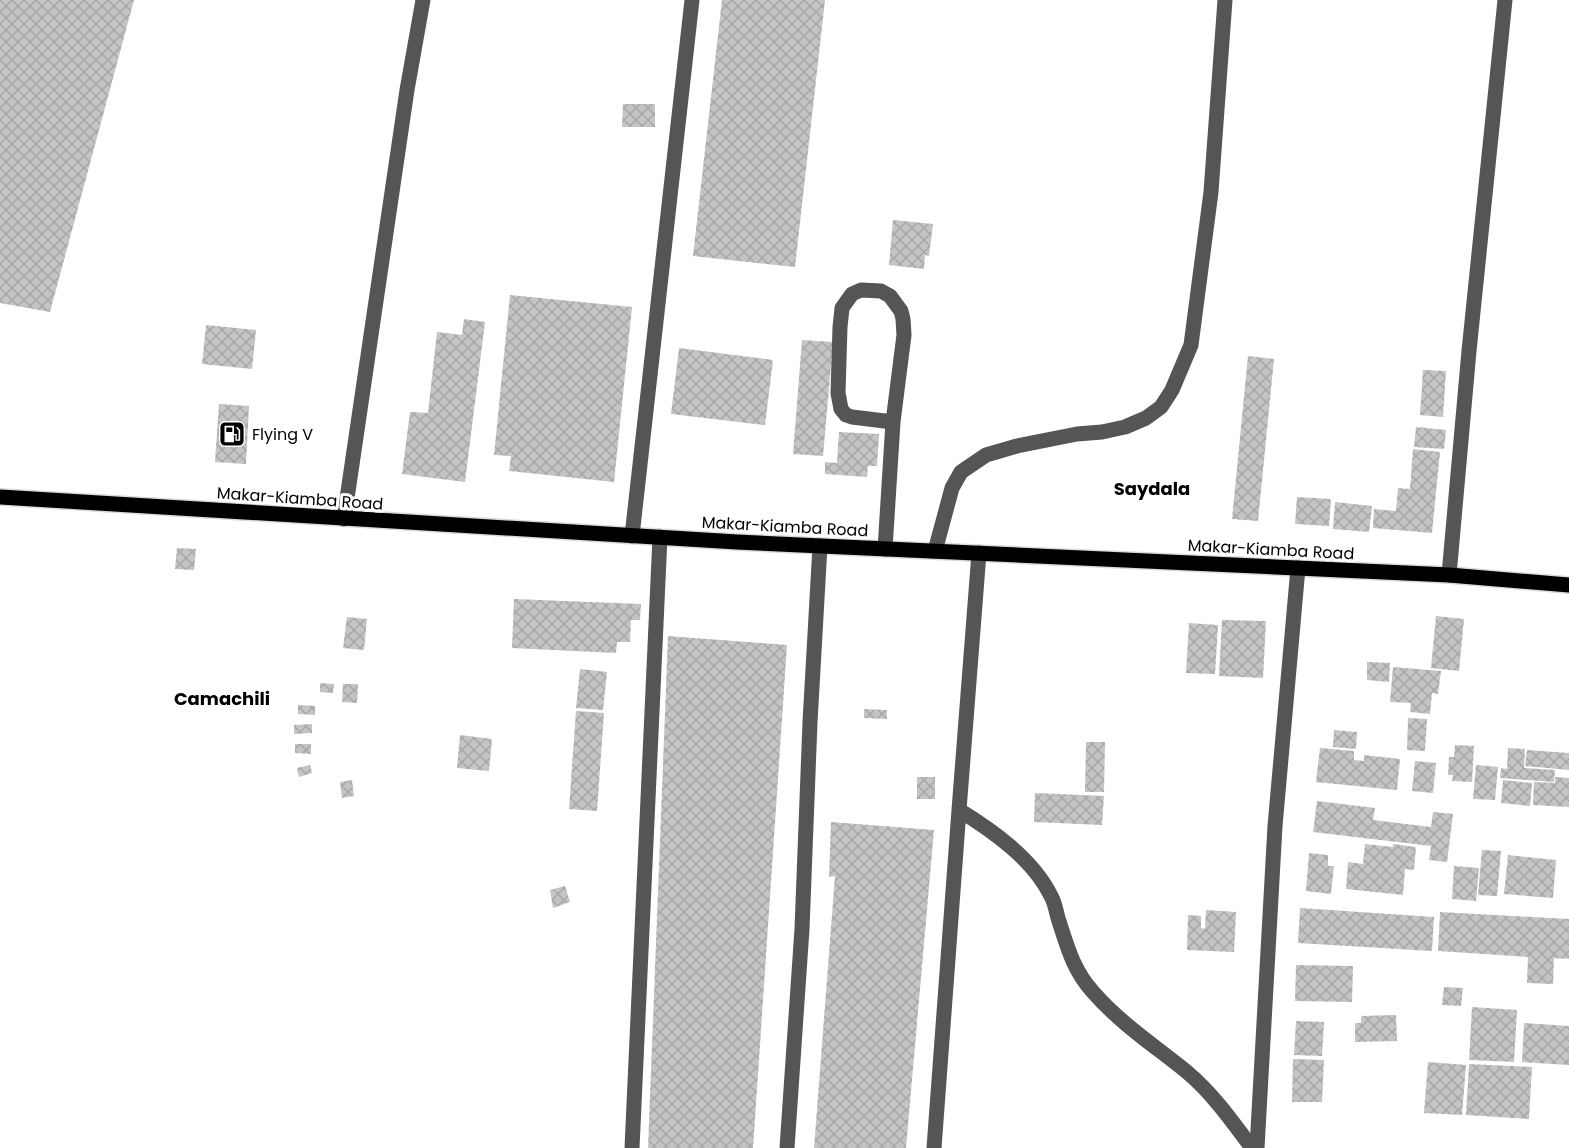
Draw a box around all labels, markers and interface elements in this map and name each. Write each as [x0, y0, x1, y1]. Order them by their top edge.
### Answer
fuel station icon: Flying V [217, 419, 247, 449]
place label: Flying V [252, 423, 313, 446]
district label: Saydala [1114, 476, 1190, 501]
street label: Makar-Kiamba Road [216, 481, 384, 516]
street label: Makar-Kiamba Road [701, 511, 869, 542]
street label: Makar-Kiamba Road [1187, 534, 1355, 565]
district label: Camachili [174, 686, 270, 711]

